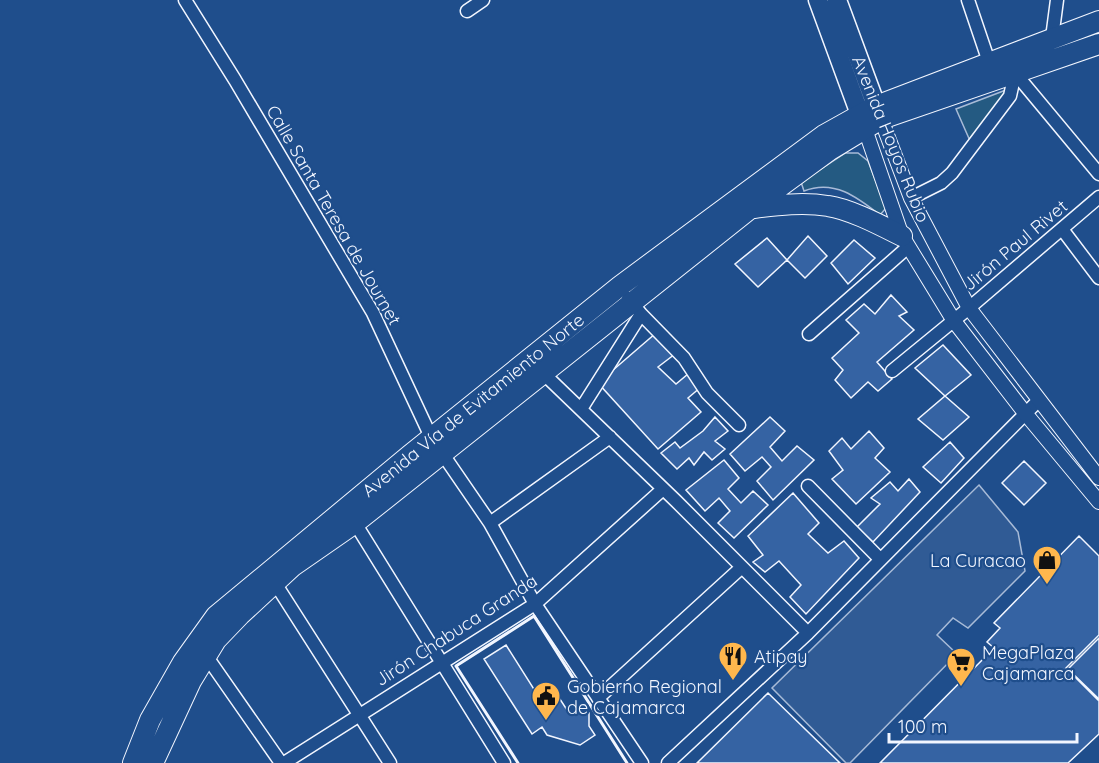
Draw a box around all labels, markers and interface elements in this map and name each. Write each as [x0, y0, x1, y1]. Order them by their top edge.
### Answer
street label: Avenida Hoyos Rubio [847, 52, 935, 226]
street label: Calle Santa Teresa de Journet [261, 101, 407, 329]
street label: Jirón Paul Rivet [958, 195, 1072, 295]
street label: Avenida Vía de Evitamiento Norte [357, 308, 589, 502]
shop icon: La Curacao [1031, 544, 1063, 586]
place label: La Curacao [930, 549, 1026, 572]
street label: Jirón Chabuca Granda [371, 569, 541, 691]
restaurant icon: Atipay [717, 640, 749, 682]
place label: MegaPlaza Cajamarca [982, 641, 1075, 685]
place label: Atipay [754, 645, 808, 668]
supermarket icon: MegaPlaza Cajamarca [945, 646, 977, 688]
place label: Gobierno Regional de Cajamarca [567, 675, 722, 719]
public building icon: Gobierno Regional de Cajamarca [530, 680, 562, 722]
scale bar [889, 706, 1076, 744]
text: 100 m [898, 715, 947, 738]

